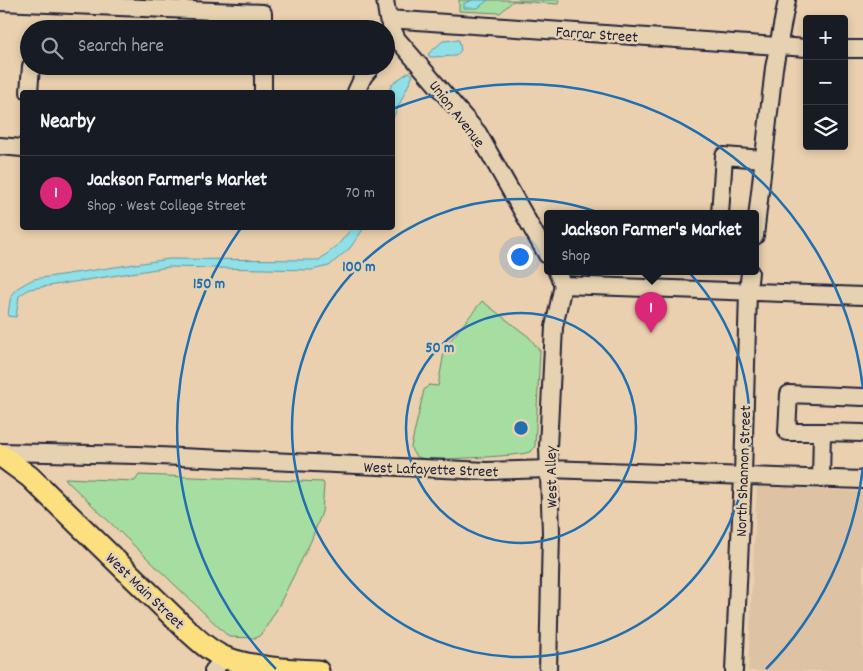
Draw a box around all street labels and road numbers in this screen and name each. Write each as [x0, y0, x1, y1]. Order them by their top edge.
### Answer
street label: Farrar Street [555, 21, 639, 50]
street label: Union Avenue [422, 76, 490, 153]
street label: North Shannon Street [731, 405, 758, 537]
street label: West Alley [540, 445, 565, 508]
street label: West Lafayette Street [363, 457, 499, 484]
street label: West Main Street [99, 548, 189, 636]

